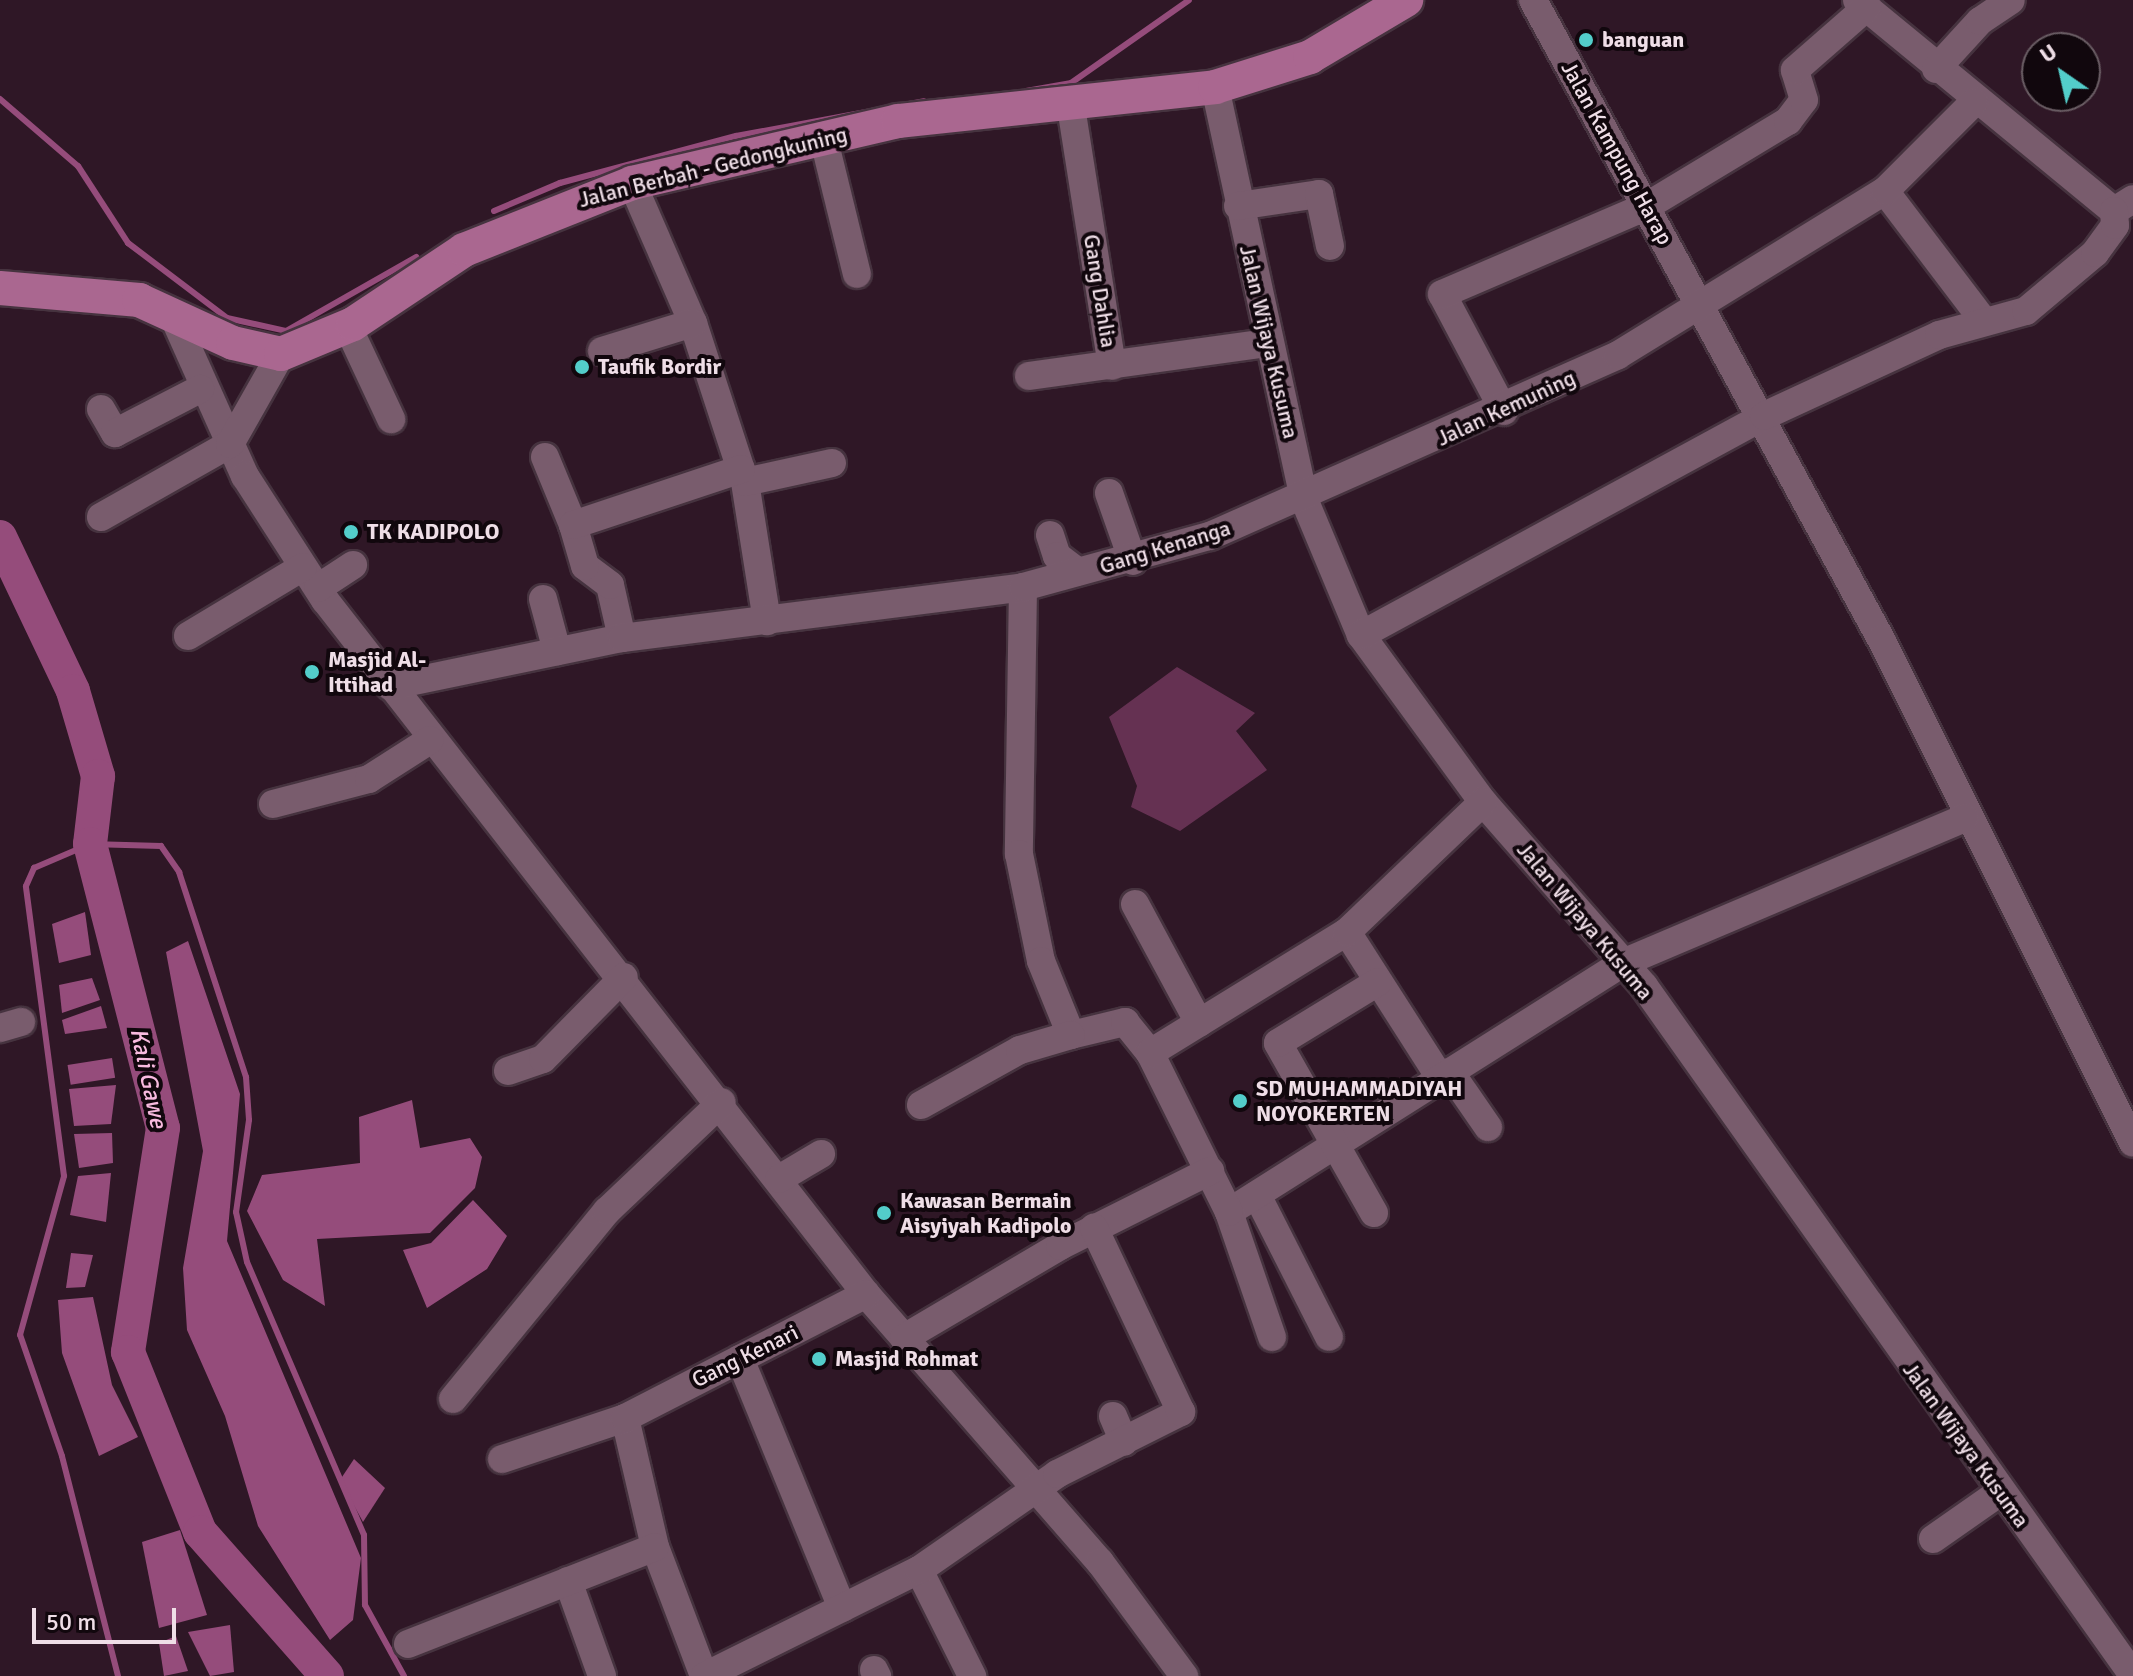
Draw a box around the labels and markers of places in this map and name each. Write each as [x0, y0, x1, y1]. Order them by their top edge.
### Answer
place label: banguan [1602, 27, 1684, 53]
marker: banguan [1577, 31, 1595, 49]
place label: Taufik Bordir [598, 354, 721, 380]
marker: Taufik Bordir [573, 358, 591, 376]
place label: TK KADIPOLO [367, 519, 499, 545]
marker: TK KADIPOLO [342, 523, 360, 541]
place label: Masjid Al- Ittihad [328, 646, 426, 698]
marker: Masjid Al- Ittihad [303, 663, 321, 681]
place label: SD MUHAMMADIYAH NOYOKERTEN [1256, 1075, 1462, 1126]
marker: SD MUHAMMADIYAH NOYOKERTEN [1231, 1092, 1249, 1110]
place label: Kawasan Bermain Aisyiyah Kadipolo [900, 1187, 1071, 1238]
marker: Kawasan Bermain Aisyiyah Kadipolo [875, 1204, 893, 1222]
place label: Masjid Rohmat [835, 1346, 978, 1372]
marker: Masjid Rohmat [810, 1350, 828, 1368]

